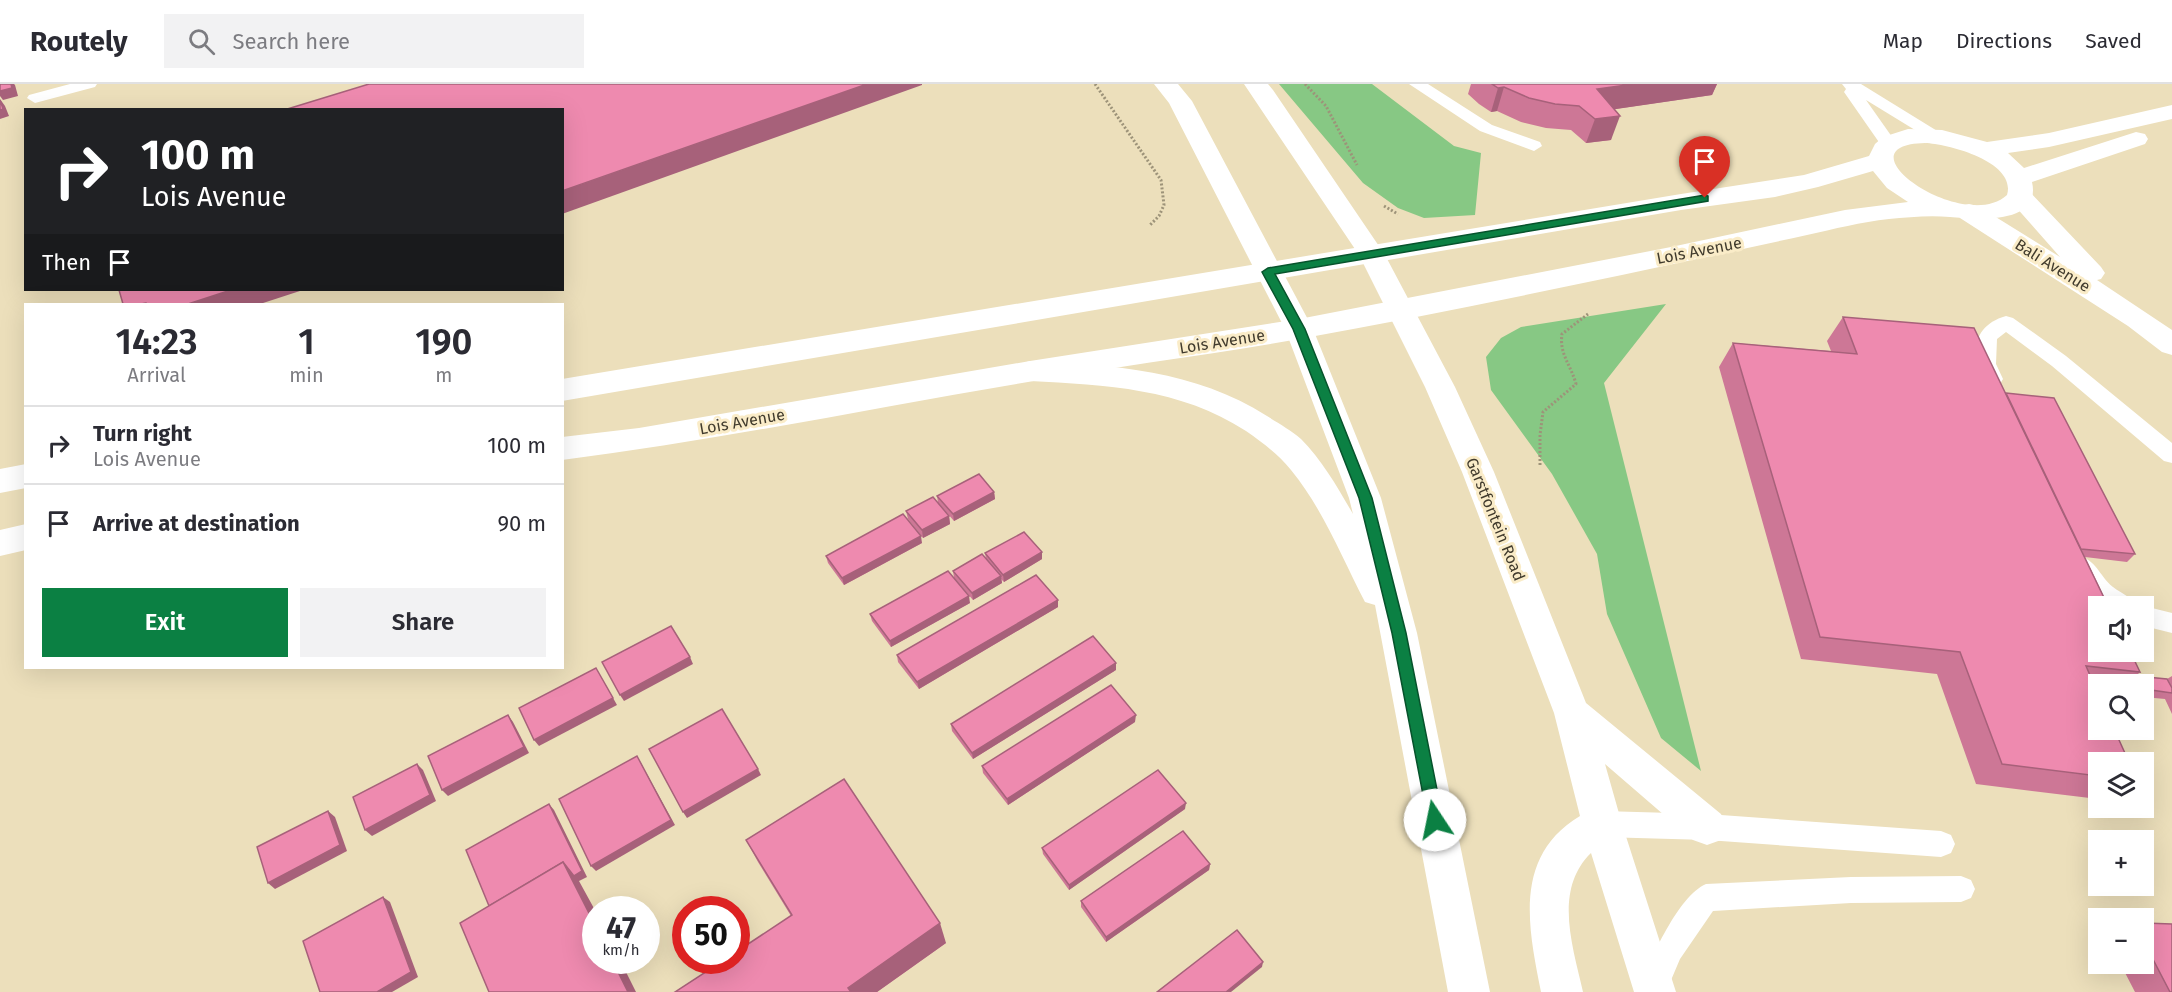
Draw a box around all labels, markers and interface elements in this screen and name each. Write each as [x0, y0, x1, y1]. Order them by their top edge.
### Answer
search box [164, 14, 584, 68]
text: Routely [30, 25, 128, 58]
icon: search [185, 25, 218, 58]
text: Search here [233, 28, 350, 55]
text: Map [1883, 28, 1923, 54]
text: Directions [1956, 28, 2052, 54]
text: Saved [2085, 28, 2142, 54]
text: 100 m [141, 130, 255, 180]
icon: right [42, 132, 120, 210]
pin [1679, 136, 1730, 198]
icon: arrive [1688, 145, 1721, 178]
text: Lois Avenue [141, 181, 287, 213]
street label: Lois Avenue [1655, 233, 1743, 268]
street label: Bali Avenue [2012, 235, 2094, 296]
icon: arrive [103, 246, 136, 279]
text: Then [42, 249, 91, 276]
text: 14:23 [116, 320, 198, 364]
text: 1 [298, 320, 315, 364]
text: 190 [415, 320, 472, 364]
street label: Lois Avenue [1178, 325, 1266, 358]
text: Arrival [127, 363, 186, 387]
text: min [289, 363, 324, 387]
text: m [435, 363, 452, 387]
street label: Lois Avenue [698, 405, 786, 438]
text: Turn right [93, 420, 192, 447]
icon: right [42, 429, 75, 462]
text: 100 m [487, 432, 546, 459]
text: Lois Avenue [93, 447, 201, 471]
street label: Garstfontein Road [1462, 455, 1529, 584]
icon: arrive [42, 507, 75, 540]
text: Arrive at destination [93, 510, 300, 537]
text: 90 m [497, 510, 546, 537]
button: Exit [42, 588, 288, 657]
button: Share [300, 588, 546, 657]
map controls [2088, 596, 2154, 974]
button: sound [2088, 596, 2154, 662]
button: search [2088, 674, 2154, 740]
button: layers [2088, 752, 2154, 818]
position arrow [1403, 788, 1467, 852]
button: + [2088, 830, 2154, 896]
speed limit sign: 50 [672, 896, 750, 974]
button: − [2088, 908, 2154, 974]
text: 47 [606, 910, 636, 946]
text: km/h [602, 941, 640, 959]

